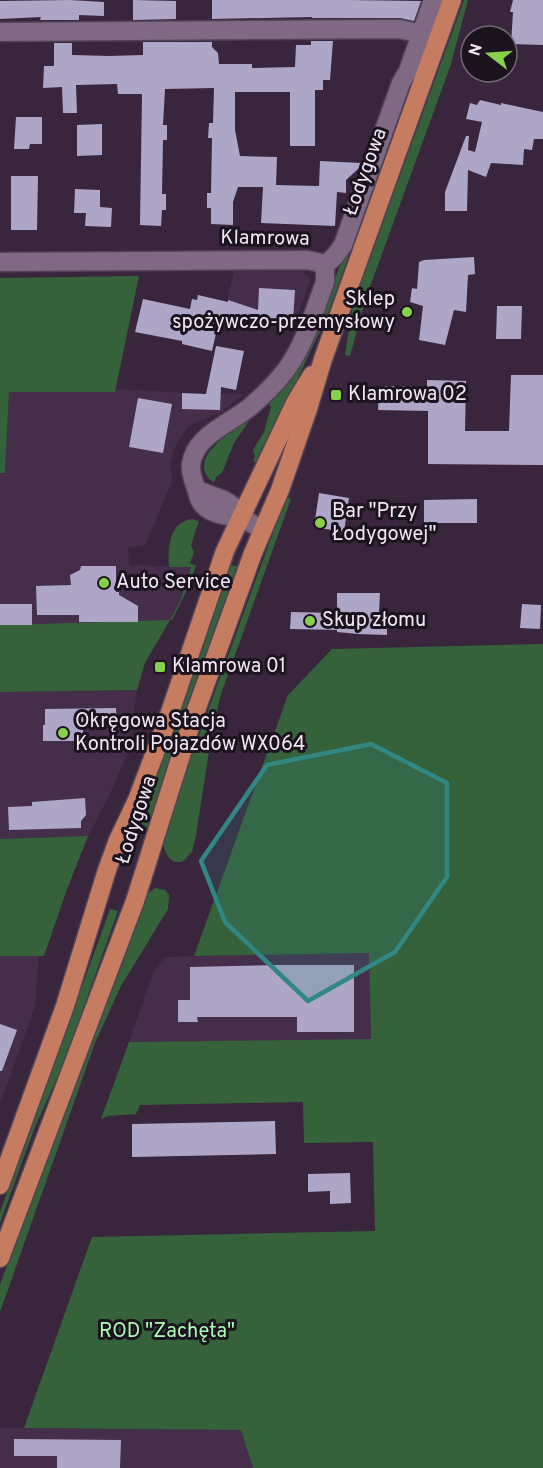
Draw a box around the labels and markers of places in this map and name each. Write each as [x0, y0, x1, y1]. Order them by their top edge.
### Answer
place label: Sklep spożywczo-przemysłowy [172, 287, 395, 336]
marker: Sklep spożywczo-przemysłowy [400, 305, 414, 319]
place label: Klamrowa 02 [348, 382, 467, 408]
marker: Klamrowa 02 [329, 388, 343, 402]
place label: Bar "Przy Łodygowej" [332, 499, 437, 548]
marker: Bar "Przy Łodygowej" [313, 516, 327, 530]
place label: Auto Service [116, 570, 231, 596]
marker: Auto Service [97, 576, 111, 590]
place label: Skup złomu [322, 608, 426, 634]
marker: Skup złomu [303, 614, 317, 628]
place label: Klamrowa 01 [172, 654, 286, 680]
marker: Klamrowa 01 [153, 660, 167, 674]
place label: Okręgowa Stacja Kontroli Pojazdów WX064 [75, 709, 305, 758]
marker: Okręgowa Stacja Kontroli Pojazdów WX064 [56, 726, 70, 740]

